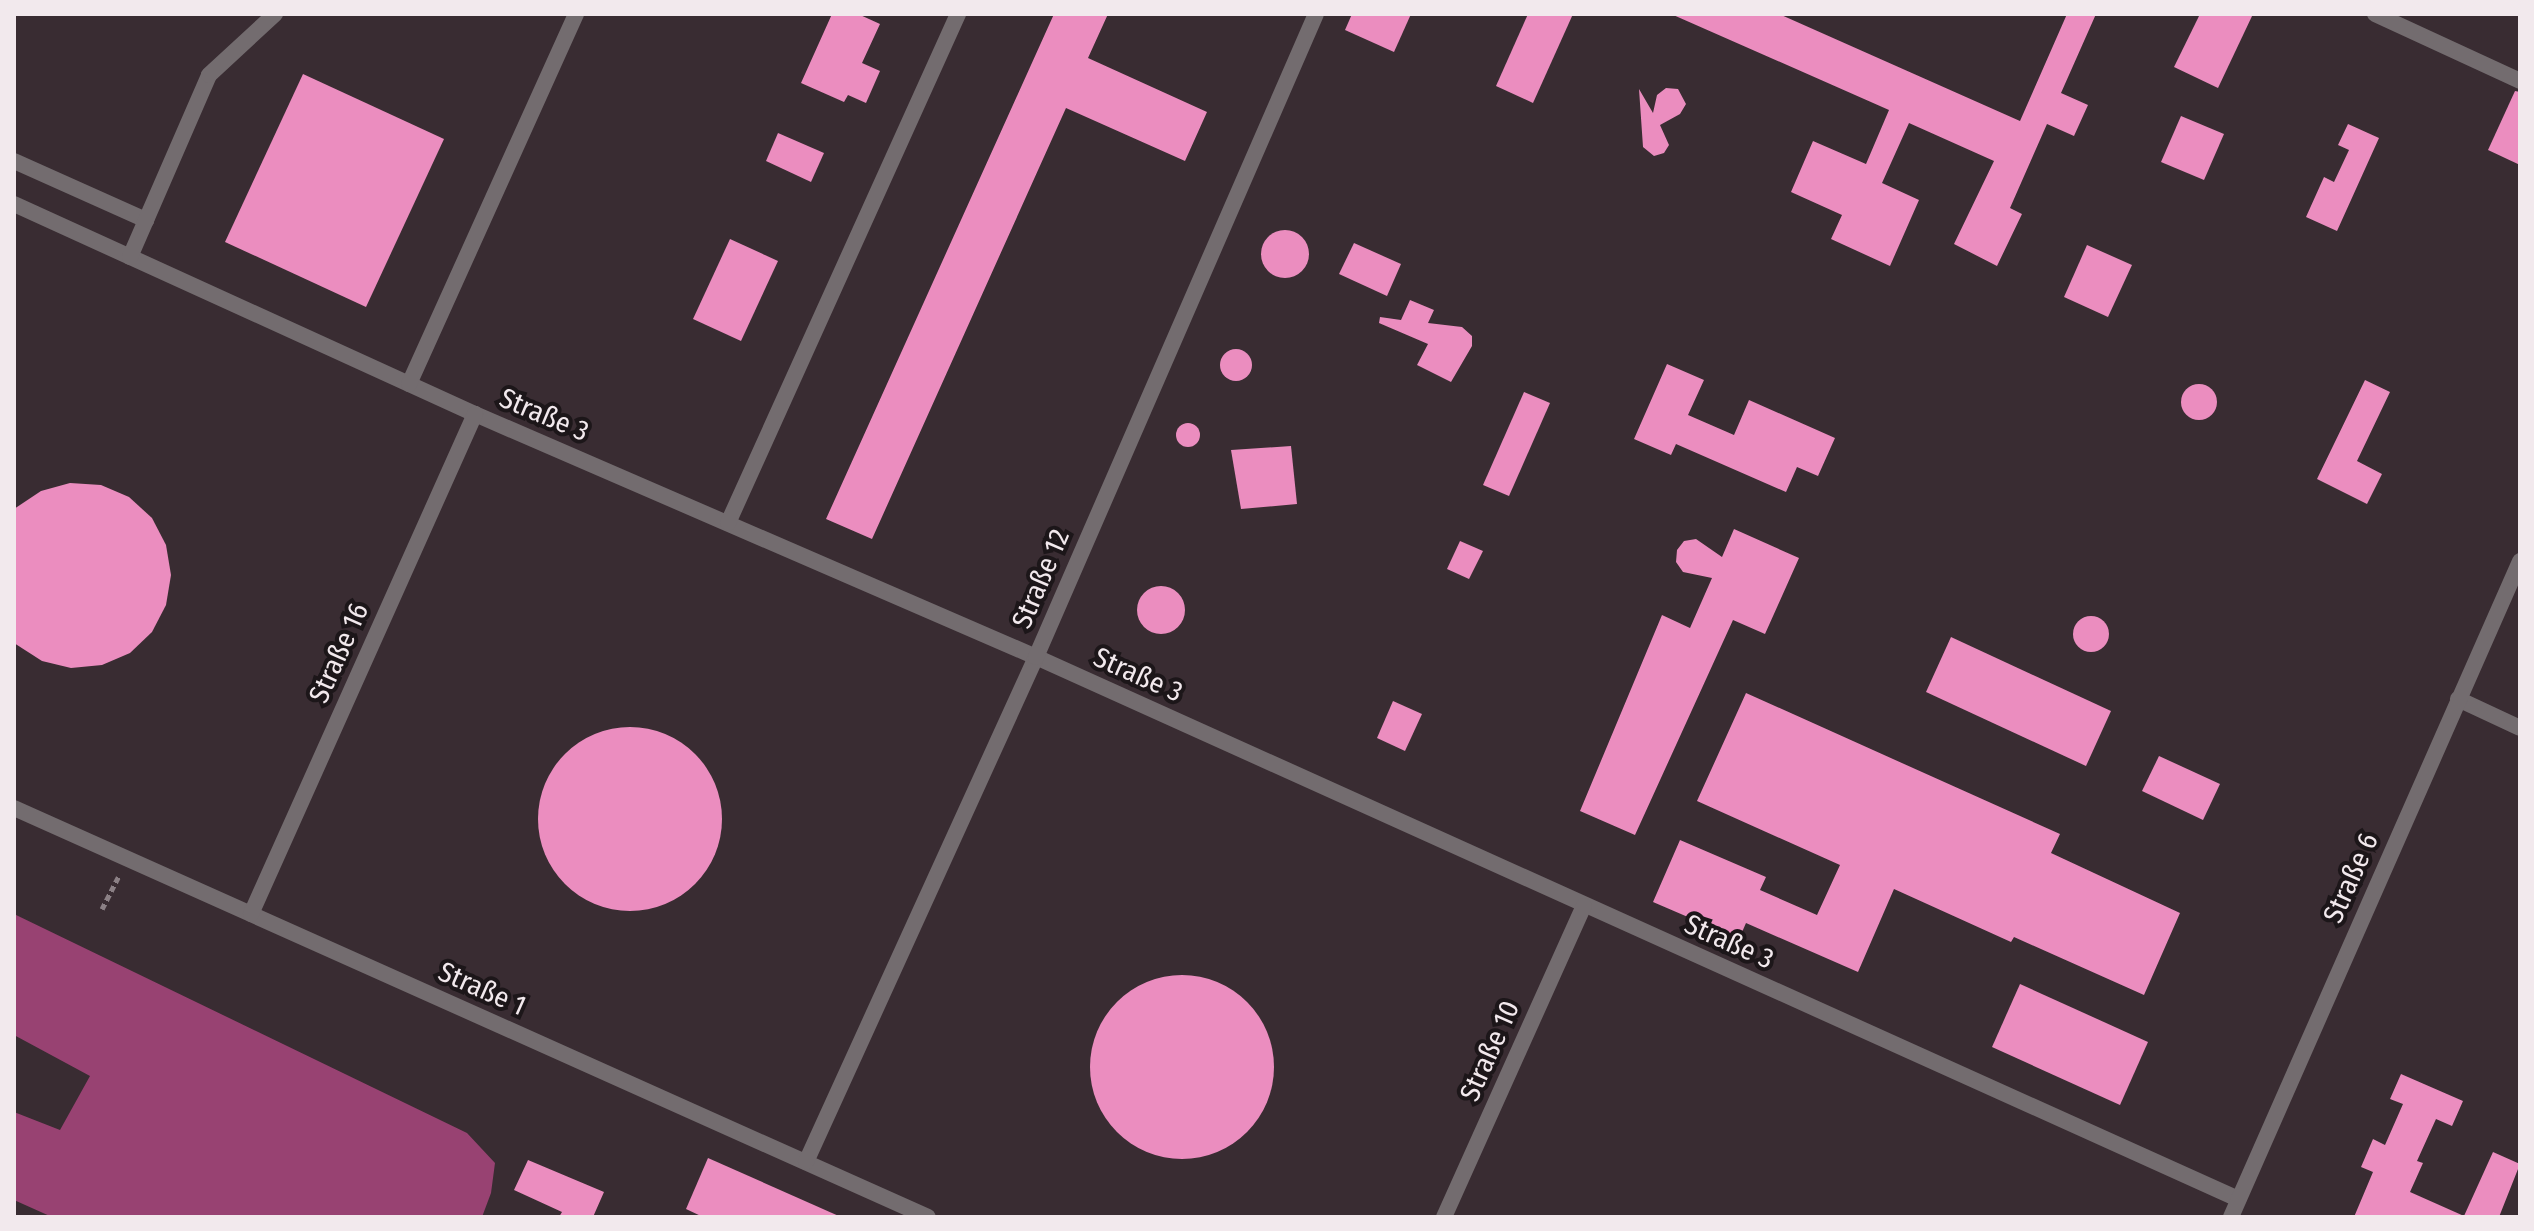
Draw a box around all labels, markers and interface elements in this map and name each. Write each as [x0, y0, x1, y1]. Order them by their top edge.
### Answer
street label: Straße 3 [494, 381, 594, 449]
street label: Straße 12 [1005, 524, 1077, 634]
street label: Straße 16 [302, 598, 376, 708]
street label: Straße 3 [1088, 641, 1188, 709]
street label: Straße 6 [2316, 828, 2386, 928]
street label: Straße 3 [1679, 908, 1779, 976]
street label: Straße 1 [433, 955, 531, 1023]
street label: Straße 10 [1453, 995, 1527, 1107]

